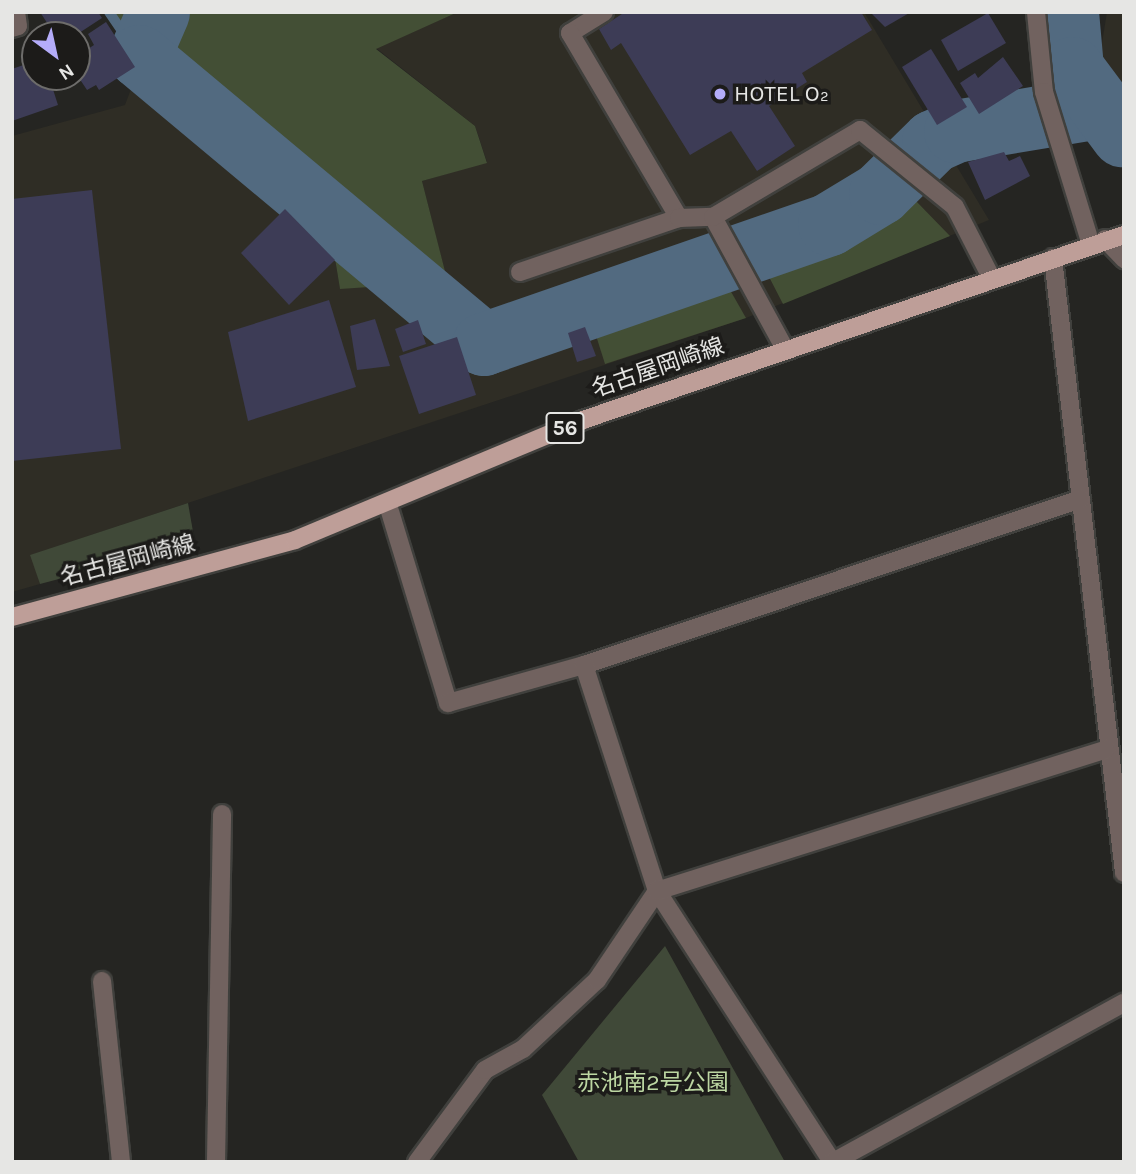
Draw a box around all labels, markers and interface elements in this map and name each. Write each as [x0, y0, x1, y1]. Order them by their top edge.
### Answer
north arrow [21, 21, 91, 91]
text: N [55, 59, 78, 85]
place label: HOTEL O₂ [734, 80, 829, 108]
marker: HOTEL O₂ [712, 86, 728, 102]
street label: 名古屋岡崎線 [588, 332, 728, 404]
road number: 56 [544, 410, 586, 446]
street label: 名古屋岡崎線 [58, 530, 198, 592]
park label: 赤池南2号公園 [577, 1069, 729, 1097]

